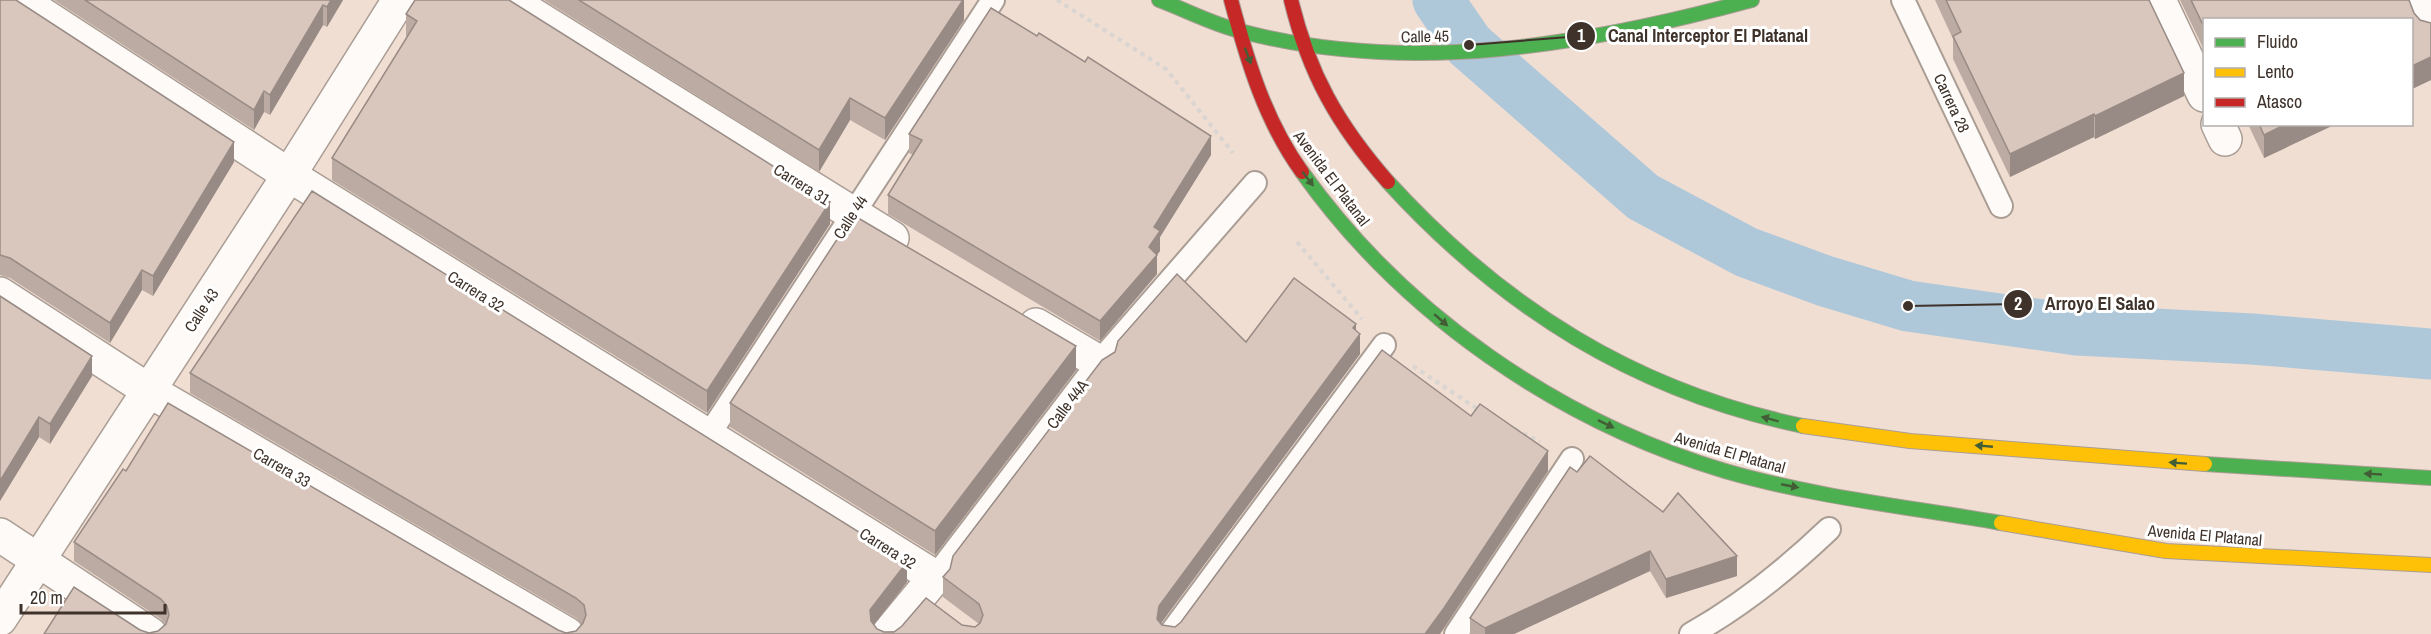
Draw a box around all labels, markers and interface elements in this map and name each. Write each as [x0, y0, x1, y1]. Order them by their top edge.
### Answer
callout: Canal Interceptor El Platanal [1566, 18, 1820, 54]
legend [2203, 18, 2413, 126]
text: 1 [1577, 23, 1586, 48]
text: Canal Interceptor El Platanal [1608, 23, 1808, 48]
street label: Calle 45 [1401, 25, 1449, 47]
text: Fluido [2257, 29, 2298, 54]
one-way arrow [1244, 47, 1254, 65]
text: Lento [2257, 59, 2294, 84]
street label: Carrera 28 [1929, 70, 1975, 136]
text: Atasco [2256, 89, 2302, 114]
street label: Avenida El Platanal [1288, 125, 1375, 230]
street label: Carrera 31 [770, 158, 835, 210]
one-way arrow [1302, 170, 1314, 186]
street label: Calle 44 [828, 191, 872, 243]
street label: Carrera 32 [444, 265, 508, 317]
street label: Calle 43 [179, 284, 223, 336]
callout: Arroyo El Salao [2003, 286, 2167, 322]
text: 2 [2014, 291, 2022, 316]
text: Arroyo El Salao [2045, 291, 2155, 316]
one-way arrow [1434, 313, 1449, 327]
street label: Calle 44A [1041, 374, 1093, 433]
one-way arrow [1761, 414, 1779, 423]
one-way arrow [1597, 419, 1614, 429]
street label: Avenida El Platanal [1671, 425, 1788, 478]
one-way arrow [1974, 441, 1993, 451]
street label: Carrera 33 [249, 442, 315, 492]
one-way arrow [2168, 458, 2187, 468]
one-way arrow [2363, 470, 2382, 479]
one-way arrow [1781, 482, 1800, 491]
street label: Avenida El Platanal [2146, 519, 2263, 551]
street label: Carrera 32 [856, 522, 920, 574]
scale bar [21, 577, 165, 615]
text: 20 m [30, 585, 63, 610]

